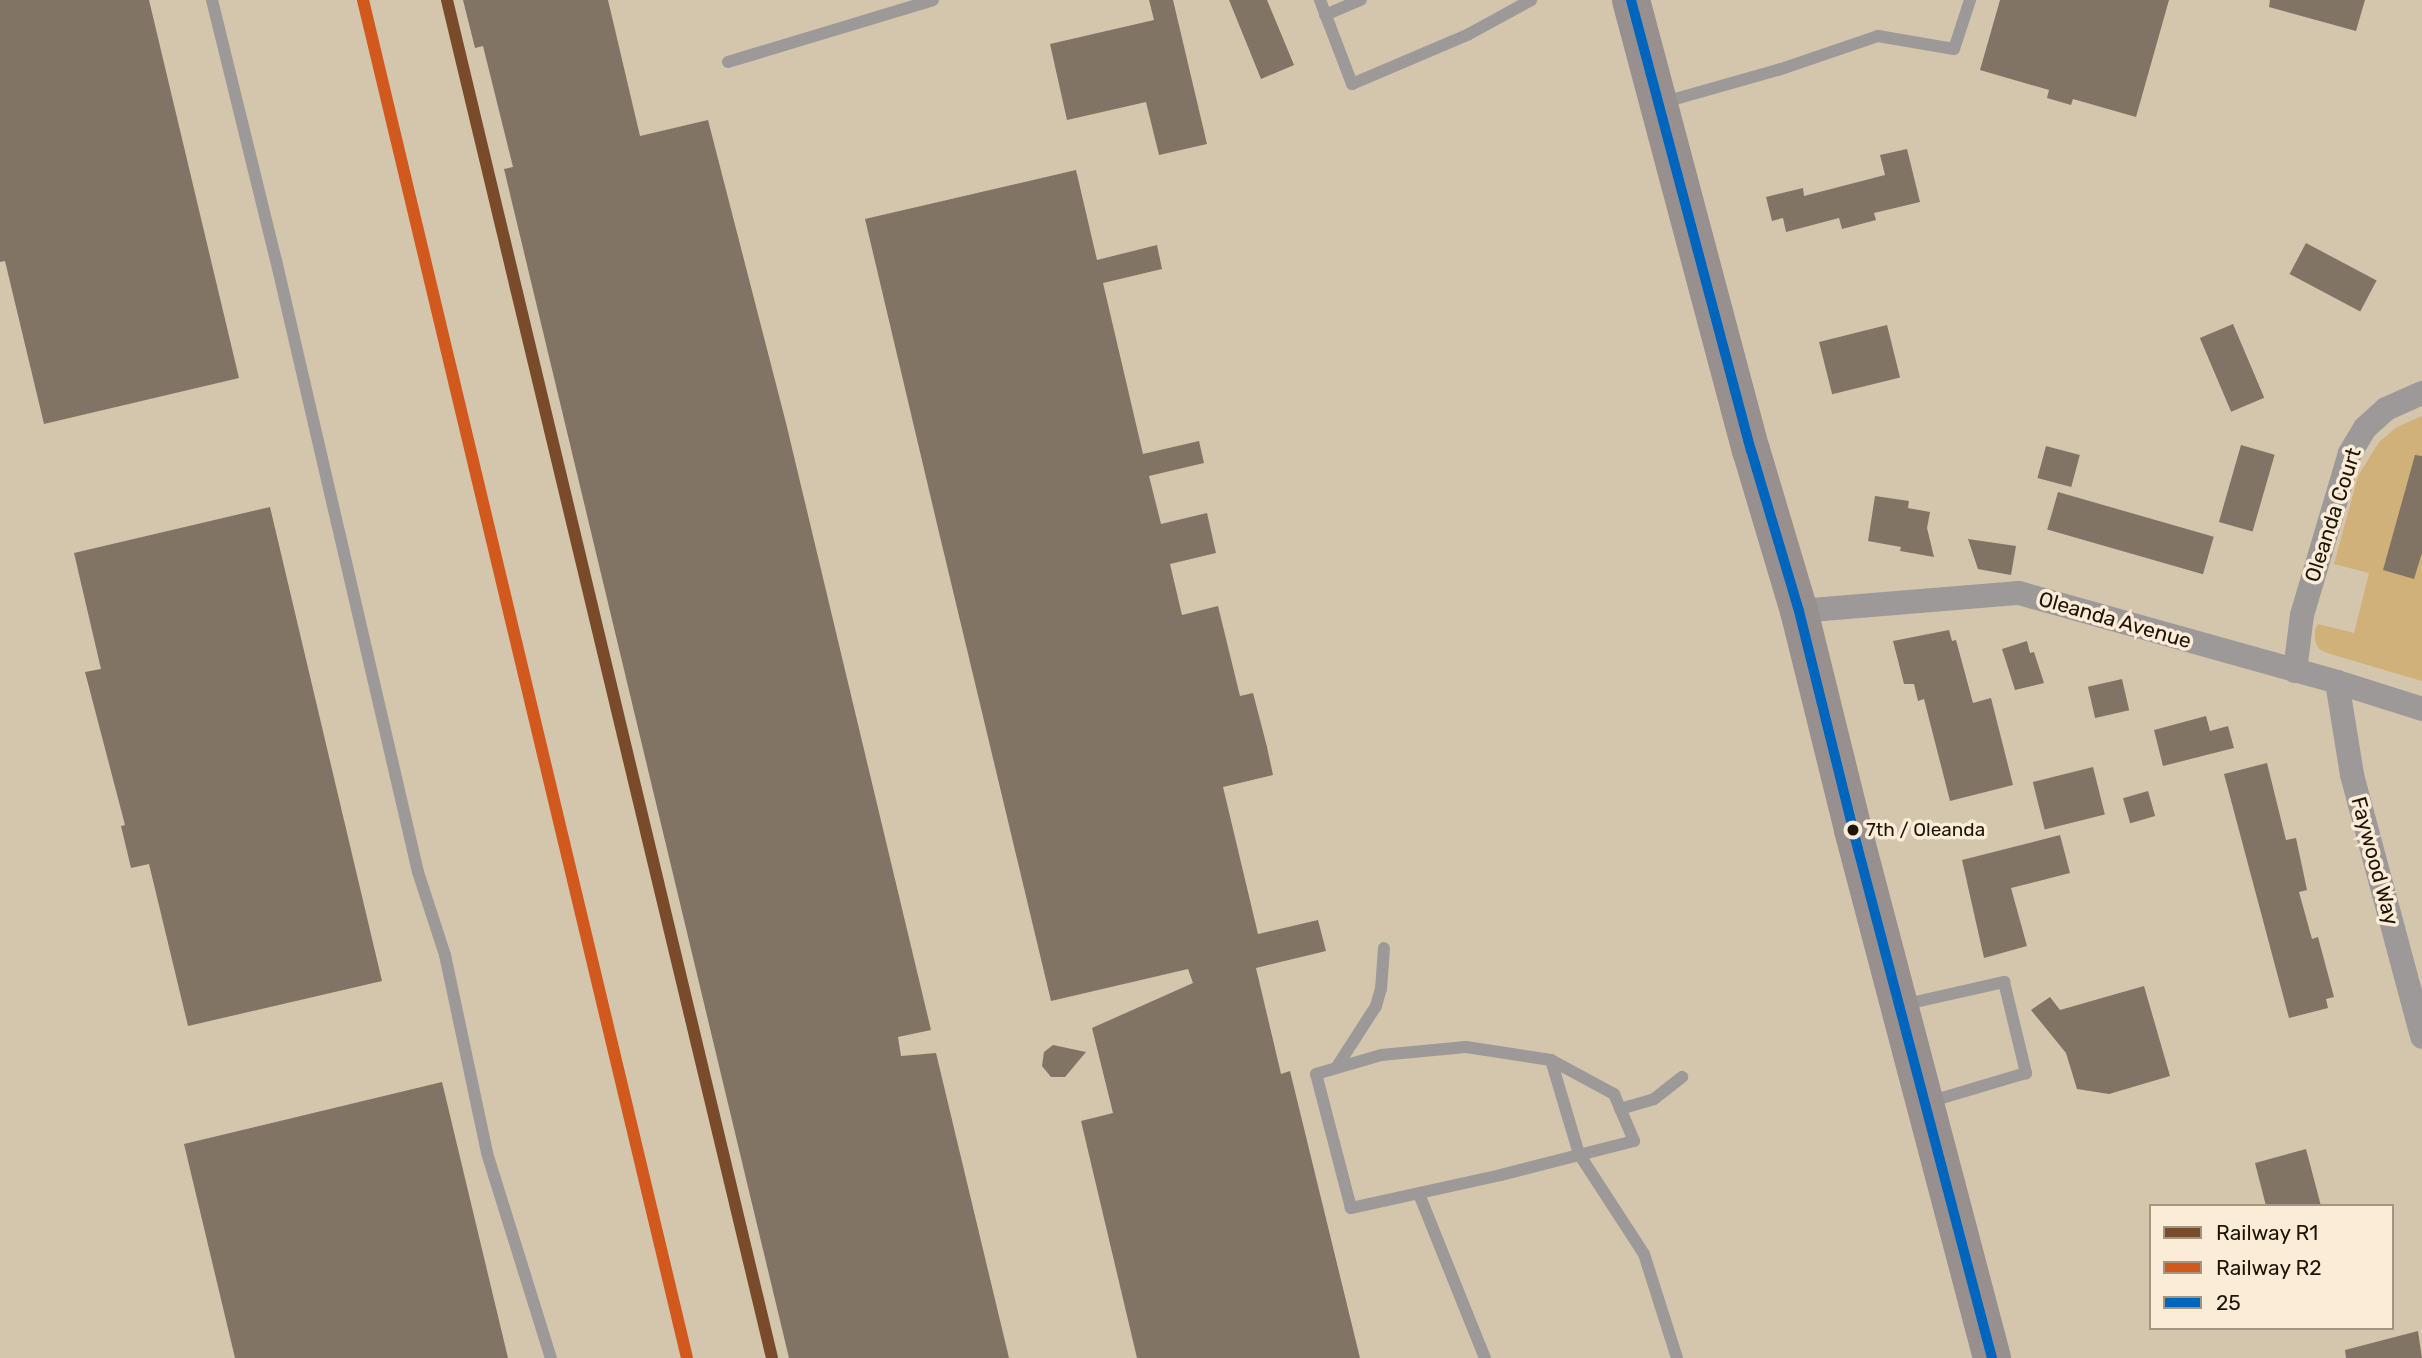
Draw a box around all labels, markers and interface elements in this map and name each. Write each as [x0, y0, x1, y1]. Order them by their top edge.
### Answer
street label: Oleanda Court [2299, 445, 2367, 585]
street label: Oleanda Avenue [2036, 586, 2194, 654]
street label: Faywood Way [2346, 794, 2404, 928]
place label: 7th / Oleanda [1866, 819, 1985, 841]
marker: 7th / Oleanda [1846, 823, 1860, 837]
legend [2149, 1204, 2394, 1330]
text: Railway R1 [2216, 1220, 2318, 1245]
text: Railway R2 [2216, 1255, 2322, 1280]
text: 25 [2216, 1290, 2241, 1315]

